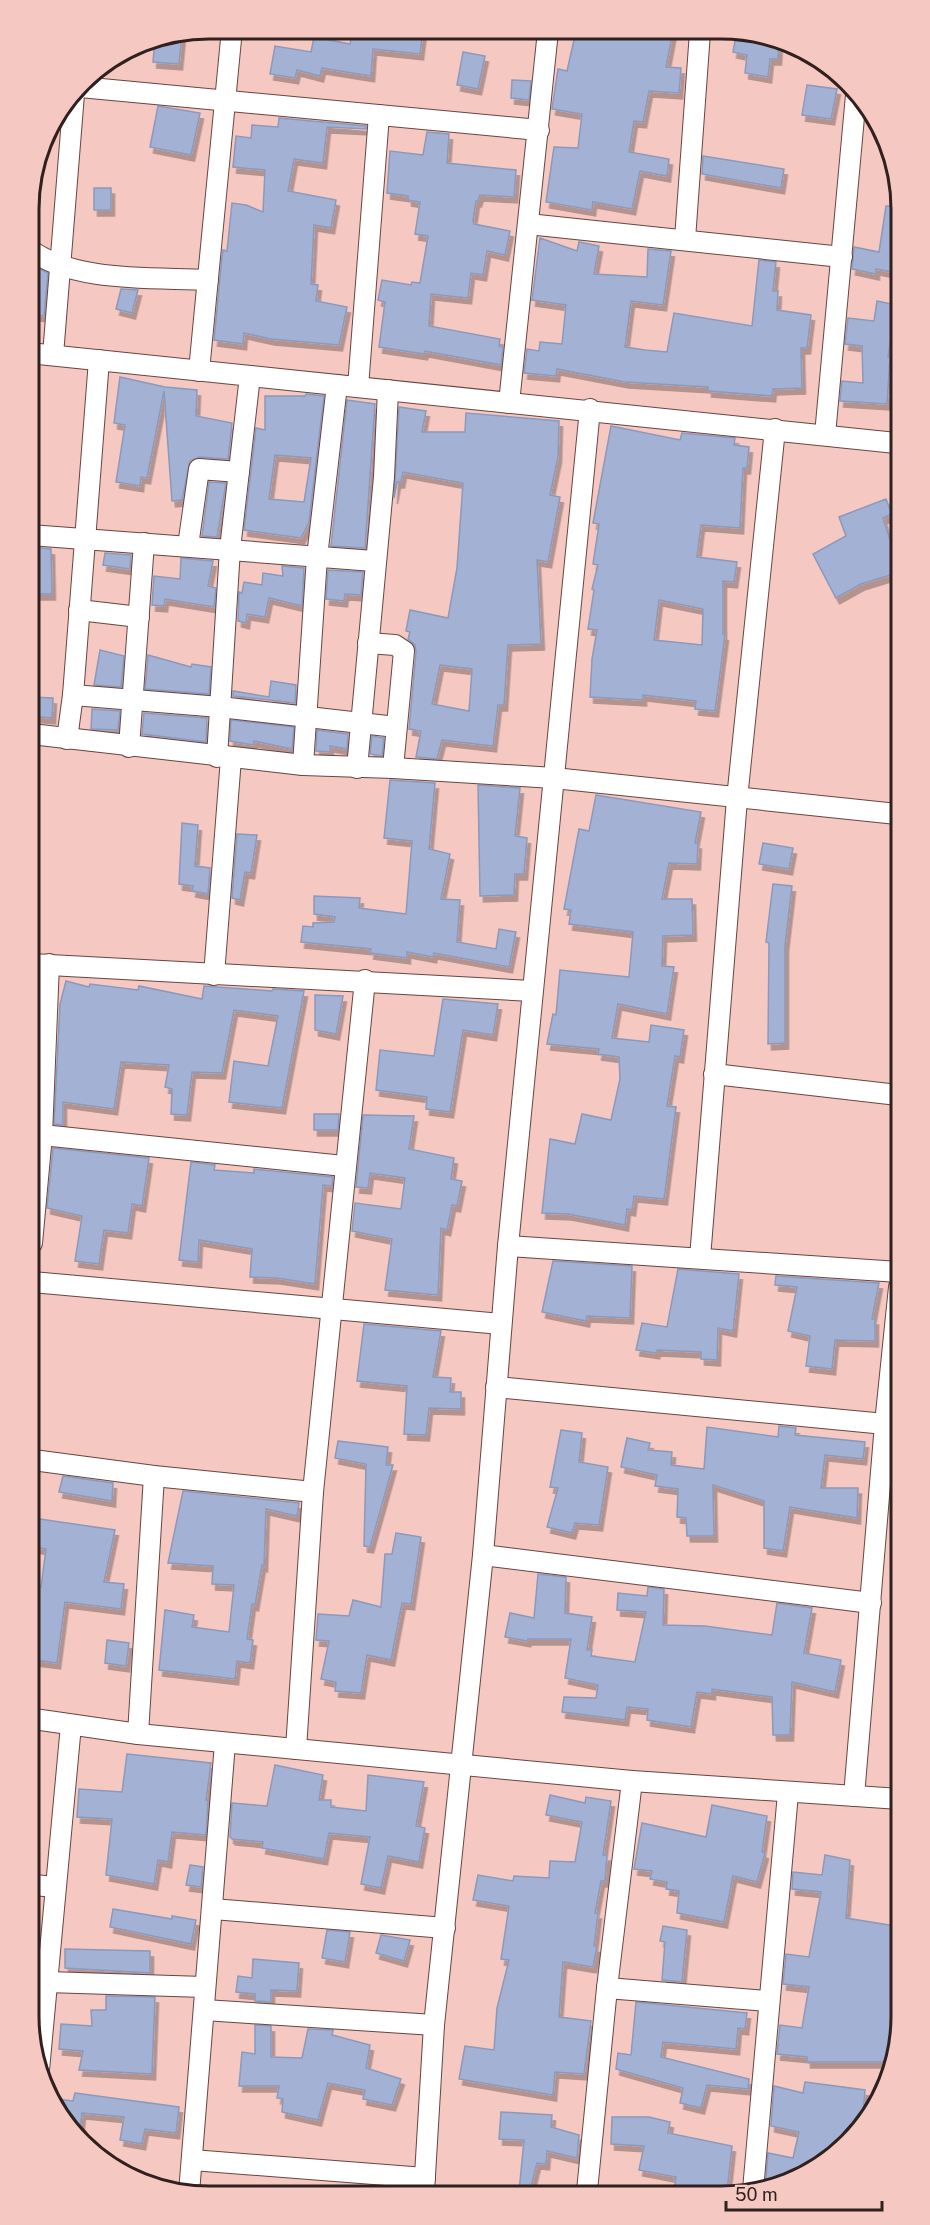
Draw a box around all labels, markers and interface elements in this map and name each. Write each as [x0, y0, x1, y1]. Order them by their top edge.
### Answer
scale bar [726, 2174, 882, 2212]
text: 50 m [735, 2184, 778, 2205]

